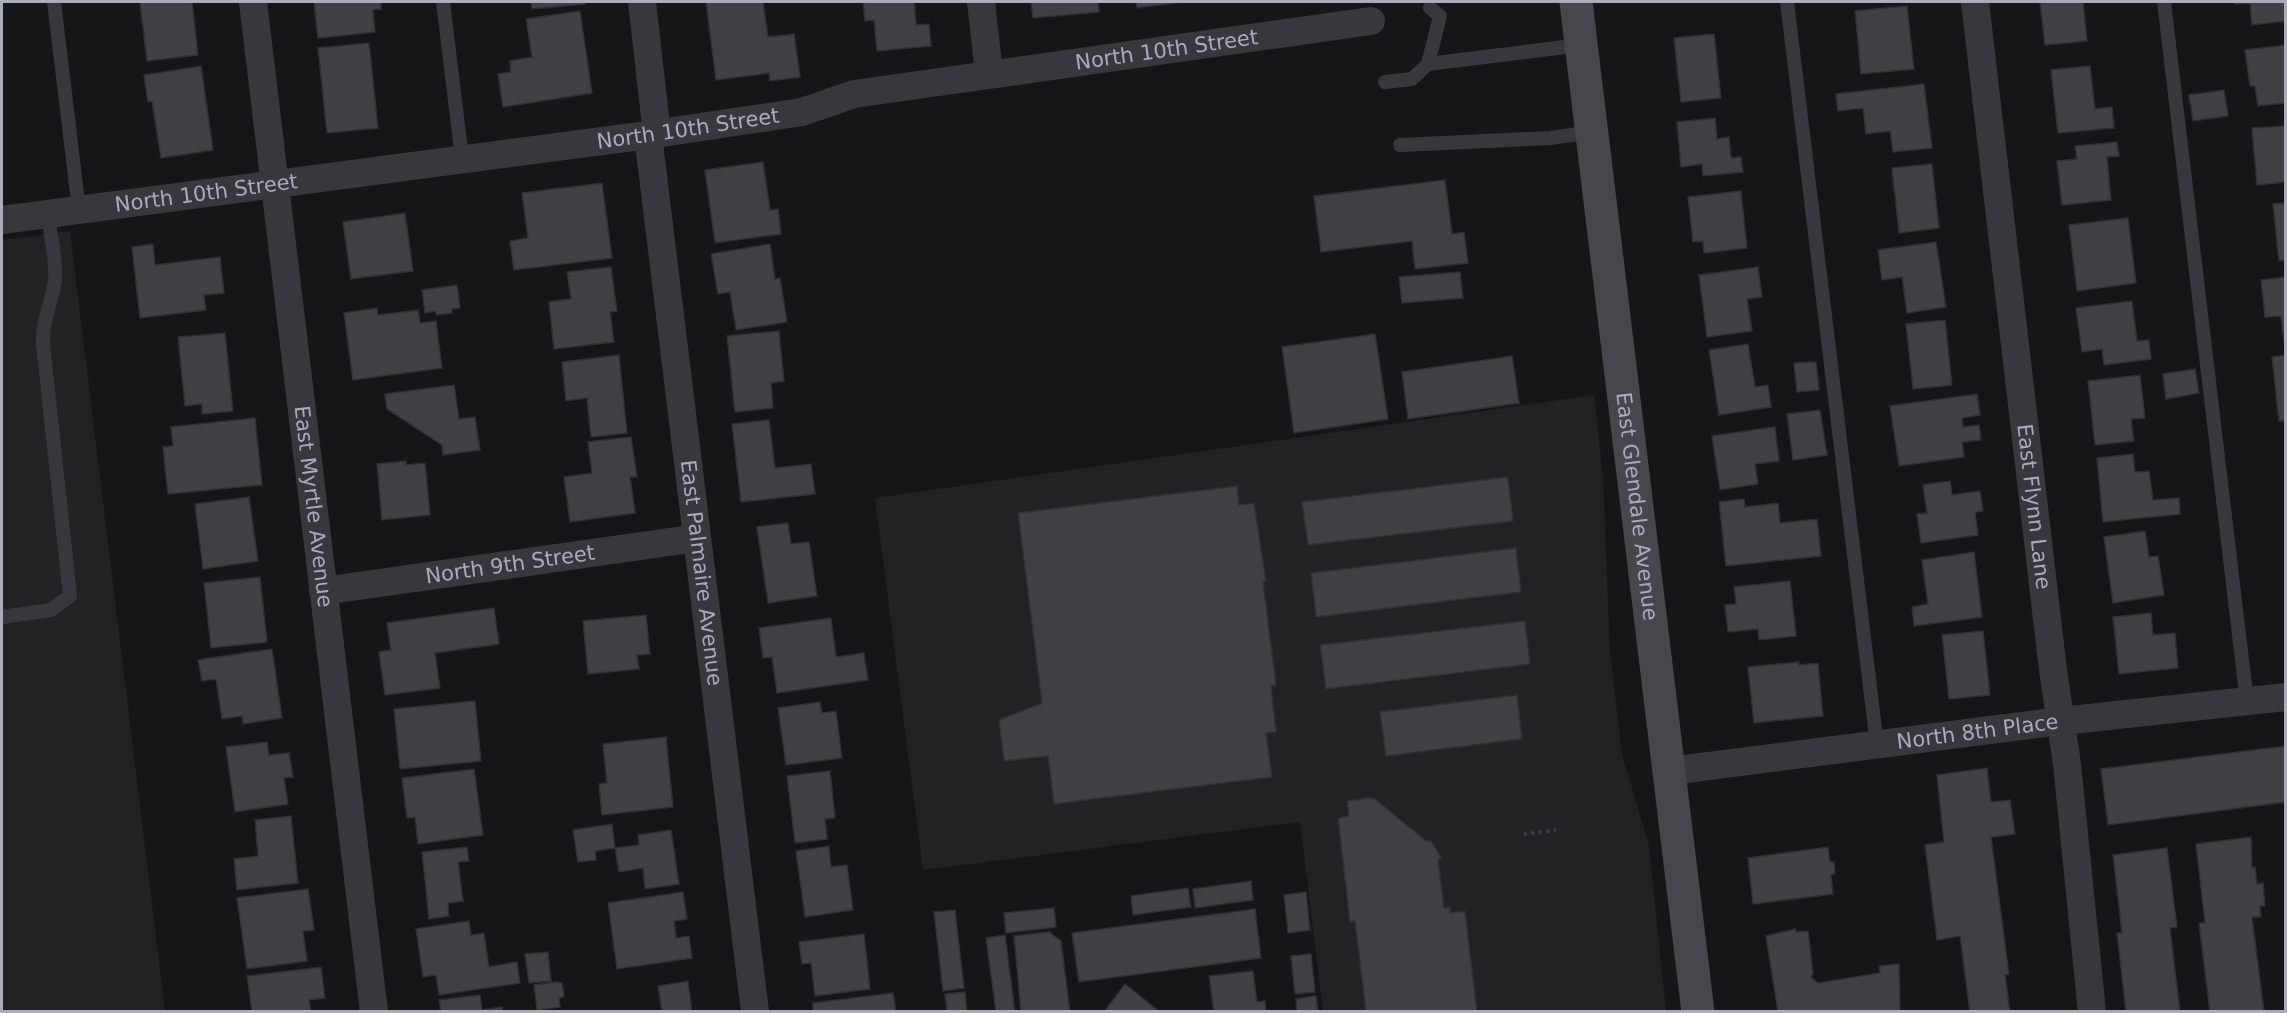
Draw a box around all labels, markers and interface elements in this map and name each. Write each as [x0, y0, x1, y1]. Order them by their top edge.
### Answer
street label: North 10th Street [1074, 25, 1260, 75]
street label: North 10th Street [595, 104, 781, 154]
street label: North 10th Street [113, 169, 299, 217]
street label: East Glendale Avenue [1611, 391, 1663, 622]
street label: East Myrtle Avenue [289, 404, 337, 609]
street label: East Flynn Lane [2012, 422, 2055, 591]
street label: East Palmaire Avenue [676, 458, 727, 687]
street label: North 9th Street [424, 541, 596, 588]
street label: North 8th Place [1895, 709, 2060, 754]

